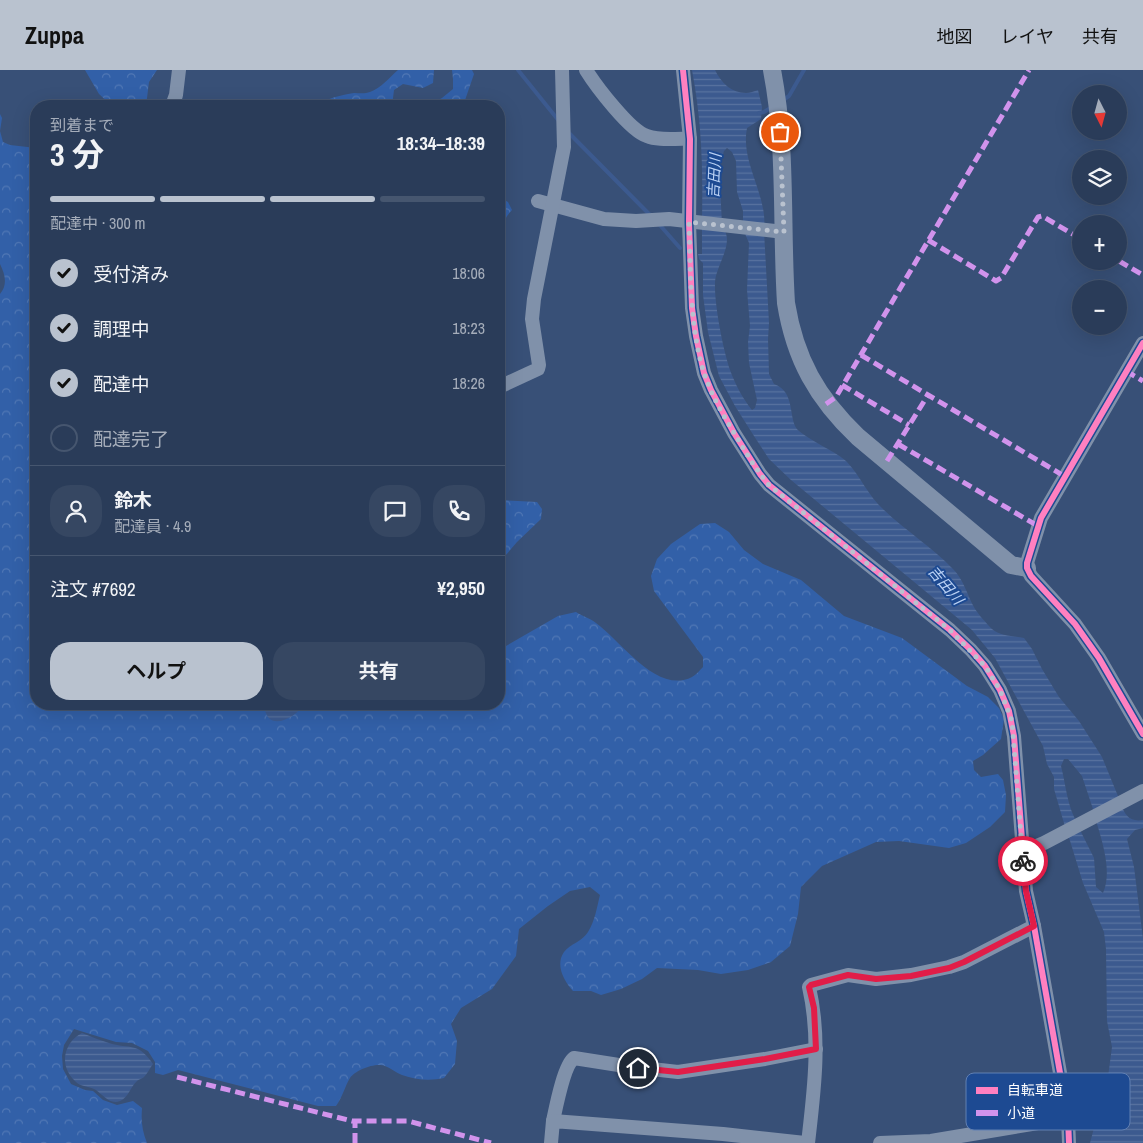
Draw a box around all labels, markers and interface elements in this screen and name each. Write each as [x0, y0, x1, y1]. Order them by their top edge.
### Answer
text: Zuppa [25, 19, 84, 51]
text: 地図 [937, 24, 973, 49]
text: レイヤ [1001, 24, 1054, 49]
text: 共有 [1082, 24, 1118, 49]
north arrow [1072, 85, 1128, 140]
map controls [1072, 85, 1127, 335]
pin [759, 111, 801, 153]
text: 到着まで [50, 114, 114, 136]
icon: bag [766, 118, 794, 146]
text: 18:34–18:39 [397, 130, 485, 156]
text: 3 分 [50, 133, 104, 176]
button: layers [1072, 150, 1127, 205]
water label: 吉田川 [702, 151, 726, 199]
text: 配達中 · 300 m [50, 212, 145, 234]
button: + [1072, 215, 1127, 270]
icon: check [50, 259, 78, 287]
text: 受付済み [93, 261, 169, 287]
text: 18:06 [452, 262, 485, 284]
button: − [1072, 280, 1127, 335]
icon: check [50, 314, 78, 342]
text: 調理中 [93, 316, 150, 342]
text: 18:23 [452, 317, 485, 339]
icon: check [50, 369, 78, 397]
text: 配達中 [93, 371, 150, 397]
text: 18:26 [452, 372, 485, 394]
text: 配達完了 [93, 426, 169, 452]
button: person [50, 485, 102, 537]
button: chat [369, 485, 421, 537]
button: phone [433, 485, 485, 537]
text: 鈴木 [114, 487, 152, 513]
text: 配達員 · 4.9 [114, 515, 191, 537]
water label: 吉田川 [923, 561, 970, 611]
text: ¥2,950 [437, 575, 485, 601]
text: 注文 #7692 [50, 576, 136, 602]
button: ヘルプ [50, 642, 263, 700]
button: 共有 [273, 642, 485, 700]
courier [998, 836, 1048, 886]
icon: bike [1009, 847, 1037, 875]
pin [617, 1047, 659, 1089]
icon: home [624, 1054, 652, 1082]
legend [966, 1073, 1130, 1130]
text: 自転車道 [1007, 1081, 1063, 1099]
text: 小道 [1007, 1104, 1035, 1122]

